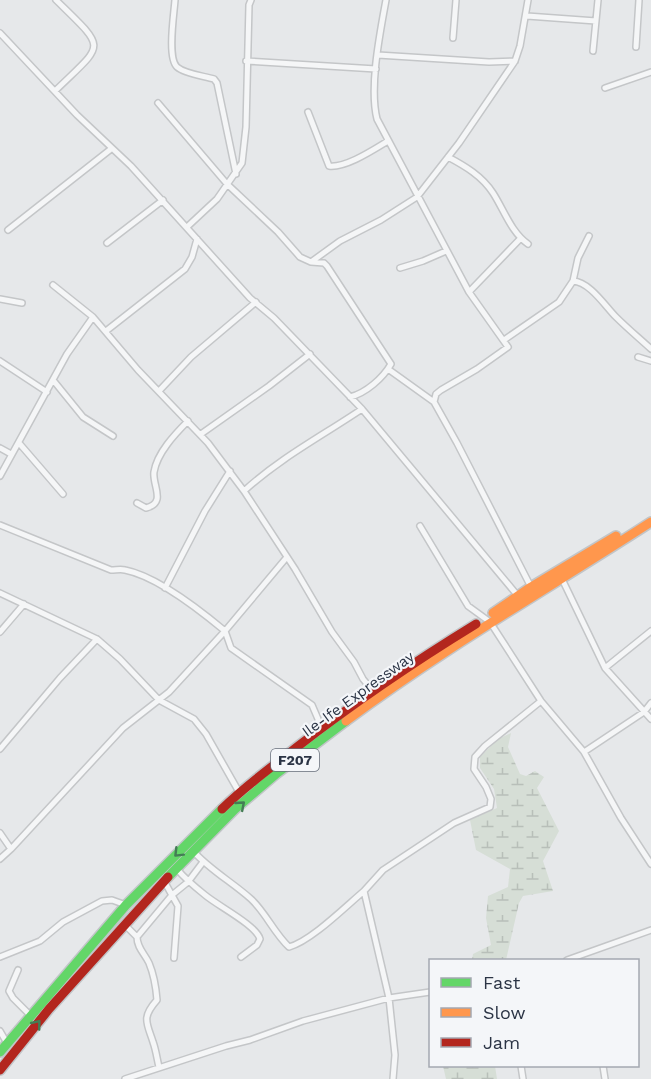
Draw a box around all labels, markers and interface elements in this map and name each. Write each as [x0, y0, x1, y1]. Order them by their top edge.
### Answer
street label: Ile-Ife Expressway [298, 647, 418, 741]
road number: F207 [271, 749, 319, 771]
one-way arrow [234, 801, 245, 812]
one-way arrow [175, 846, 185, 857]
legend [429, 959, 639, 1067]
text: Fast [483, 972, 521, 993]
text: Slow [483, 1002, 526, 1023]
one-way arrow [29, 1020, 40, 1031]
text: Jam [483, 1032, 520, 1053]

